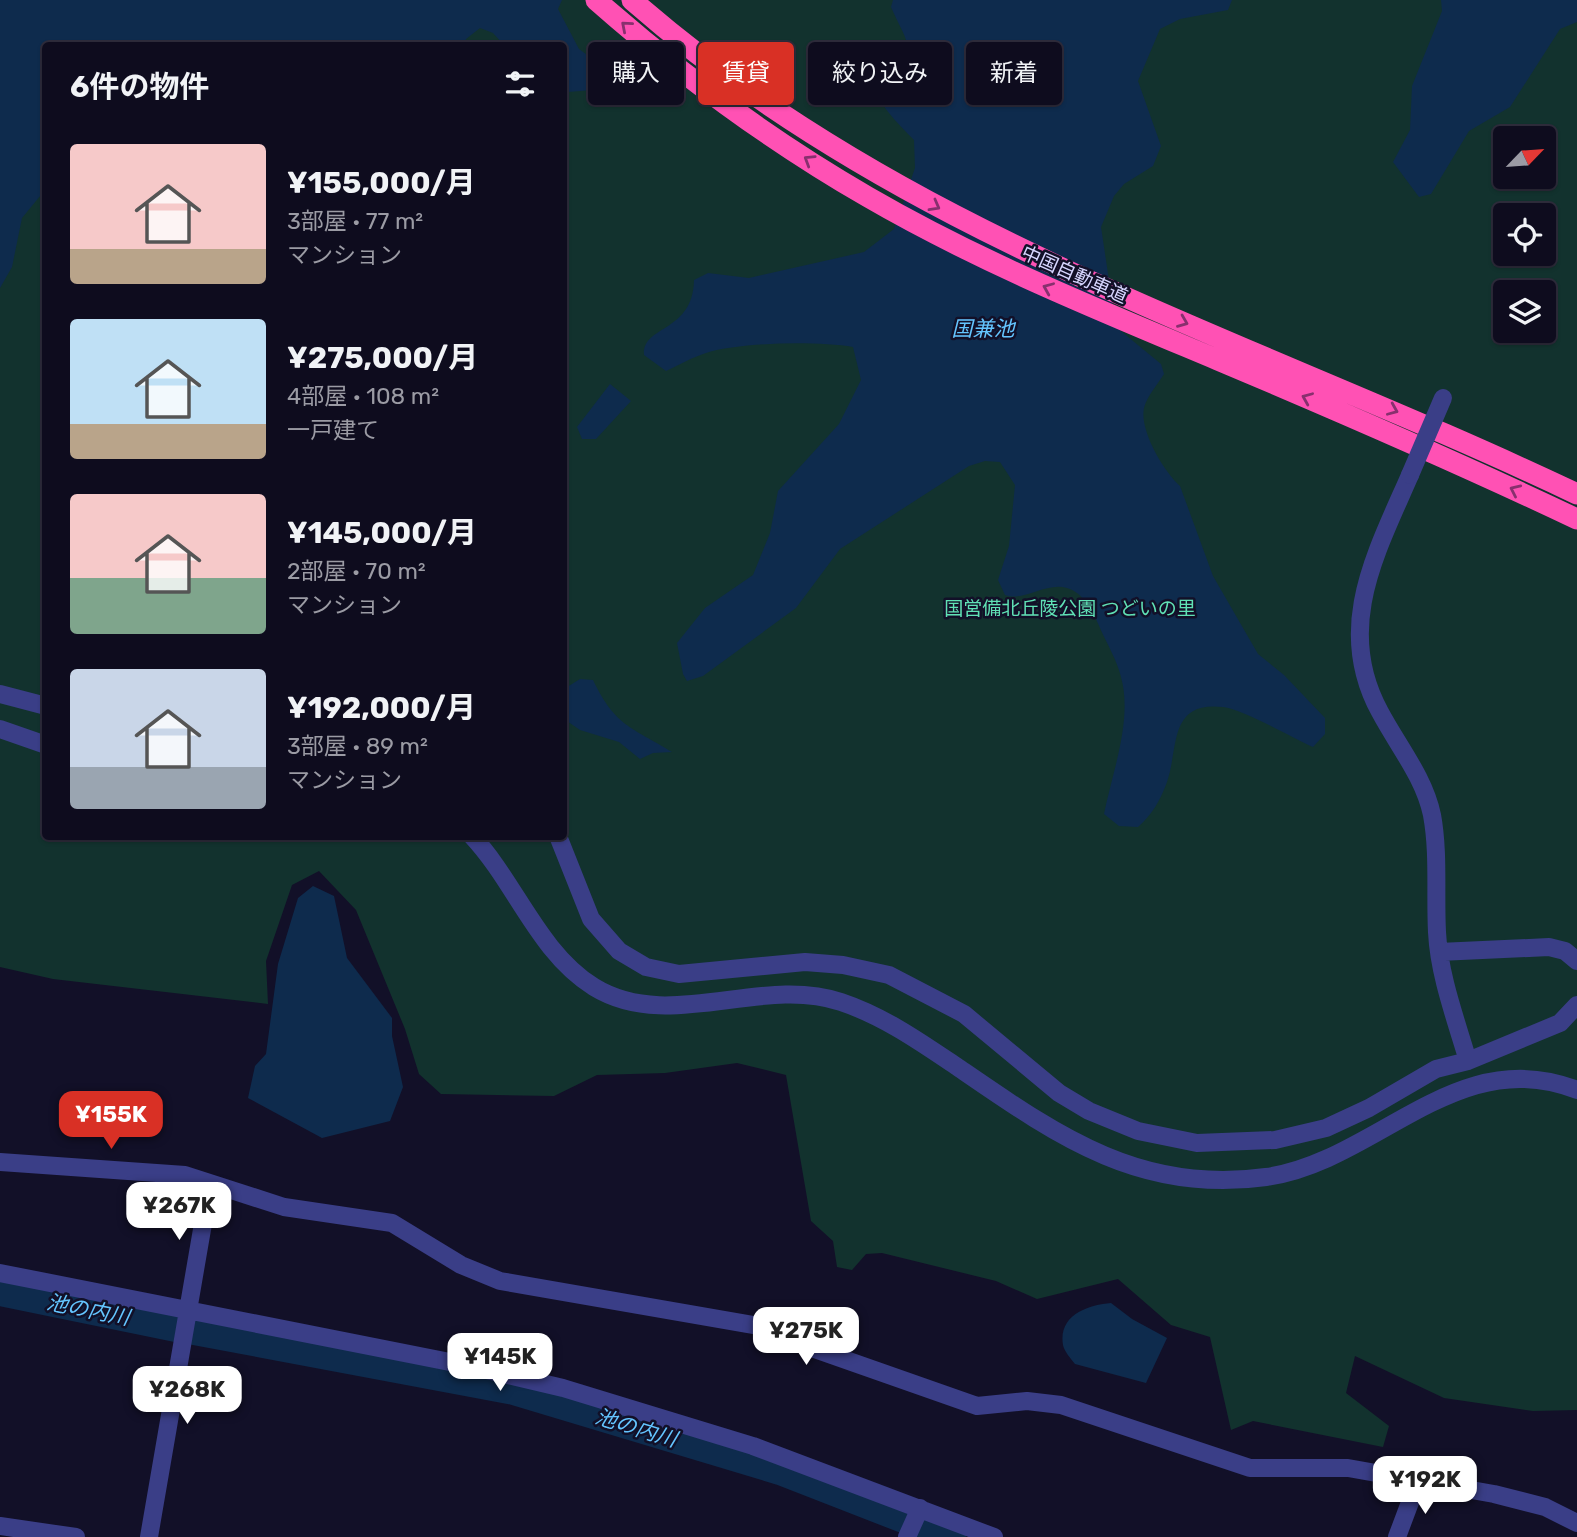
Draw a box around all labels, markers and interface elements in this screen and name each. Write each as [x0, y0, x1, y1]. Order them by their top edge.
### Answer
one-way arrow [621, 22, 634, 34]
chip: 購入 [588, 42, 684, 105]
chip: 賃貸 [698, 42, 794, 105]
chip: 絞り込み [808, 42, 952, 105]
chip: 新着 [966, 42, 1062, 105]
icon: filters [501, 65, 539, 103]
text: 6件の物件 [70, 69, 210, 105]
north arrow [1493, 126, 1556, 189]
map controls [1493, 126, 1556, 343]
one-way arrow [804, 156, 817, 169]
text: ¥155,000/月 [287, 165, 476, 201]
icon: home [126, 172, 210, 256]
one-way arrow [928, 198, 941, 211]
button: locate [1493, 203, 1556, 266]
text: 3部屋 · 77 m² [287, 207, 423, 235]
text: マンション [287, 241, 402, 269]
street label: 中国自動車道 [1018, 241, 1132, 308]
button: layers [1493, 280, 1556, 343]
one-way arrow [1043, 282, 1055, 296]
one-way arrow [1176, 314, 1188, 328]
water label: 国兼池 [952, 316, 1016, 341]
text: ¥275,000/月 [287, 340, 478, 376]
icon: home [126, 347, 210, 431]
text: 4部屋 · 108 m² [287, 382, 439, 410]
one-way arrow [1302, 392, 1314, 406]
one-way arrow [1385, 402, 1398, 416]
text: 一戸建て [287, 416, 379, 444]
one-way arrow [1510, 484, 1522, 498]
text: ¥145,000/月 [287, 515, 477, 551]
icon: home [126, 522, 210, 606]
text: 2部屋 · 70 m² [287, 557, 426, 585]
text: マンション [287, 591, 402, 619]
park label: 国営備北丘陵公園 つどいの里 [944, 597, 1196, 620]
text: ¥192,000/月 [287, 690, 476, 726]
icon: home [126, 697, 210, 781]
text: 3部屋 · 89 m² [287, 732, 428, 760]
text: マンション [287, 766, 402, 794]
pin: ¥155K [62, 1092, 160, 1151]
text: ¥155K [75, 1100, 147, 1128]
pin: ¥267K [130, 1182, 228, 1242]
text: ¥267K [142, 1191, 216, 1219]
water label: 池の内川 [44, 1289, 134, 1330]
pin: ¥275K [757, 1308, 855, 1367]
text: ¥275K [769, 1316, 843, 1344]
pin: ¥145K [451, 1334, 549, 1393]
text: ¥145K [463, 1342, 537, 1370]
pin: ¥268K [138, 1366, 236, 1426]
text: ¥268K [149, 1375, 225, 1403]
water label: 池の内川 [592, 1403, 682, 1452]
pin: ¥192K [1376, 1456, 1474, 1516]
text: ¥192K [1389, 1465, 1461, 1493]

